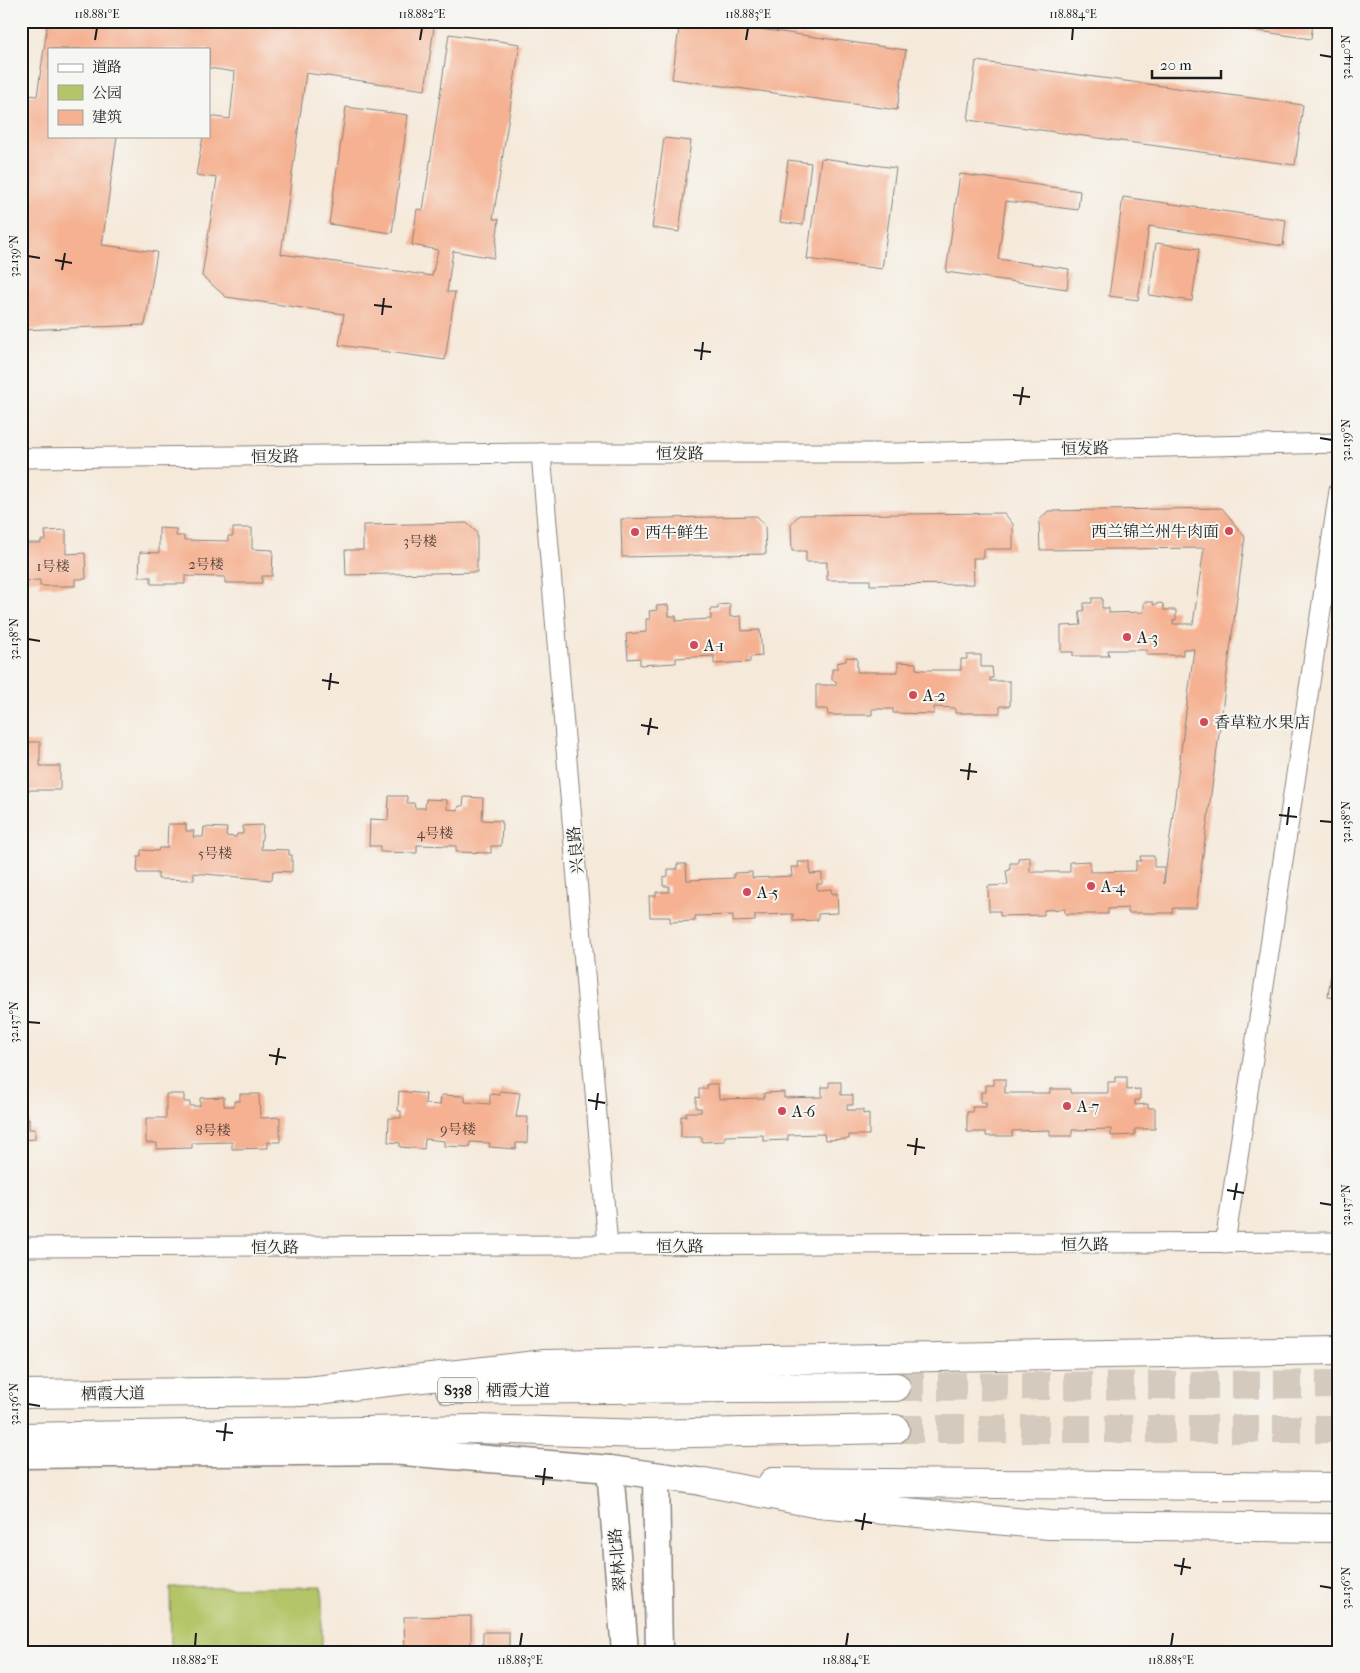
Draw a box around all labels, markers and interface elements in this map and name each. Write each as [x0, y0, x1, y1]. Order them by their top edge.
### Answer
text: 118.881°E [75, 7, 119, 21]
text: 118.882°E [399, 7, 445, 21]
text: 118.883°E [725, 7, 771, 21]
text: 118.884°E [1049, 7, 1097, 21]
text: 32.140°N [1339, 35, 1353, 79]
legend [48, 48, 210, 138]
scale bar [1152, 48, 1221, 80]
text: 20 m [1160, 56, 1192, 74]
text: 道路 [92, 58, 122, 76]
text: 公园 [92, 84, 122, 102]
text: 建筑 [92, 108, 122, 126]
text: 32.139°N [7, 235, 21, 277]
text: 32.139°N [1339, 419, 1353, 461]
street label: 恒发路 [1061, 439, 1109, 458]
street label: 恒发路 [656, 444, 704, 463]
street label: 恒发路 [251, 447, 299, 466]
place label: 西兰锦兰州牛肉面 [1091, 522, 1219, 541]
place label: 西牛鲜生 [645, 523, 709, 542]
marker: 西兰锦兰州牛肉面 [1223, 525, 1235, 537]
marker: 西牛鲜生 [629, 526, 641, 538]
house number: 3号楼 [403, 533, 437, 550]
house number: 2号楼 [188, 556, 224, 573]
house number: 1号楼 [37, 558, 70, 575]
text: 32.138°N [7, 618, 21, 660]
place label: A-3 [1136, 628, 1158, 647]
marker: A-3 [1121, 631, 1133, 643]
place label: A-1 [703, 636, 724, 655]
marker: A-1 [688, 639, 700, 651]
place label: A-2 [922, 686, 946, 705]
marker: A-2 [907, 689, 919, 701]
place label: 香草粒水果店 [1214, 713, 1310, 732]
marker: 香草粒水果店 [1198, 716, 1210, 728]
text: 32.138°N [1339, 801, 1353, 843]
house number: 4号楼 [417, 825, 453, 842]
street label: 兴良路 [564, 825, 587, 875]
house number: 5号楼 [198, 845, 232, 862]
place label: A-4 [1100, 877, 1126, 896]
marker: A-4 [1085, 880, 1097, 892]
place label: A-5 [756, 883, 779, 902]
marker: A-5 [741, 886, 753, 898]
text: 32.137°N [7, 1001, 21, 1043]
place label: A-7 [1076, 1097, 1100, 1116]
marker: A-7 [1061, 1100, 1073, 1112]
place label: A-6 [791, 1102, 816, 1121]
marker: A-6 [776, 1105, 788, 1117]
house number: 9号楼 [440, 1121, 476, 1138]
house number: 8号楼 [195, 1122, 231, 1139]
text: 32.137°N [1339, 1184, 1353, 1226]
street label: 恒久路 [1061, 1235, 1109, 1254]
street label: 恒久路 [656, 1237, 704, 1256]
street label: 恒久路 [251, 1238, 299, 1257]
road number: S338 [438, 1378, 478, 1402]
street label: 栖霞大道 [486, 1381, 550, 1400]
text: 32.136°N [7, 1383, 21, 1425]
street label: 栖霞大道 [81, 1383, 145, 1404]
street label: 翠林北路 [605, 1527, 630, 1593]
text: 32.136°N [1339, 1567, 1353, 1609]
text: 118.882°E [172, 1653, 218, 1667]
text: 118.883°E [497, 1653, 543, 1667]
text: 118.884°E [822, 1653, 870, 1667]
text: 118.885°E [1148, 1653, 1194, 1667]

